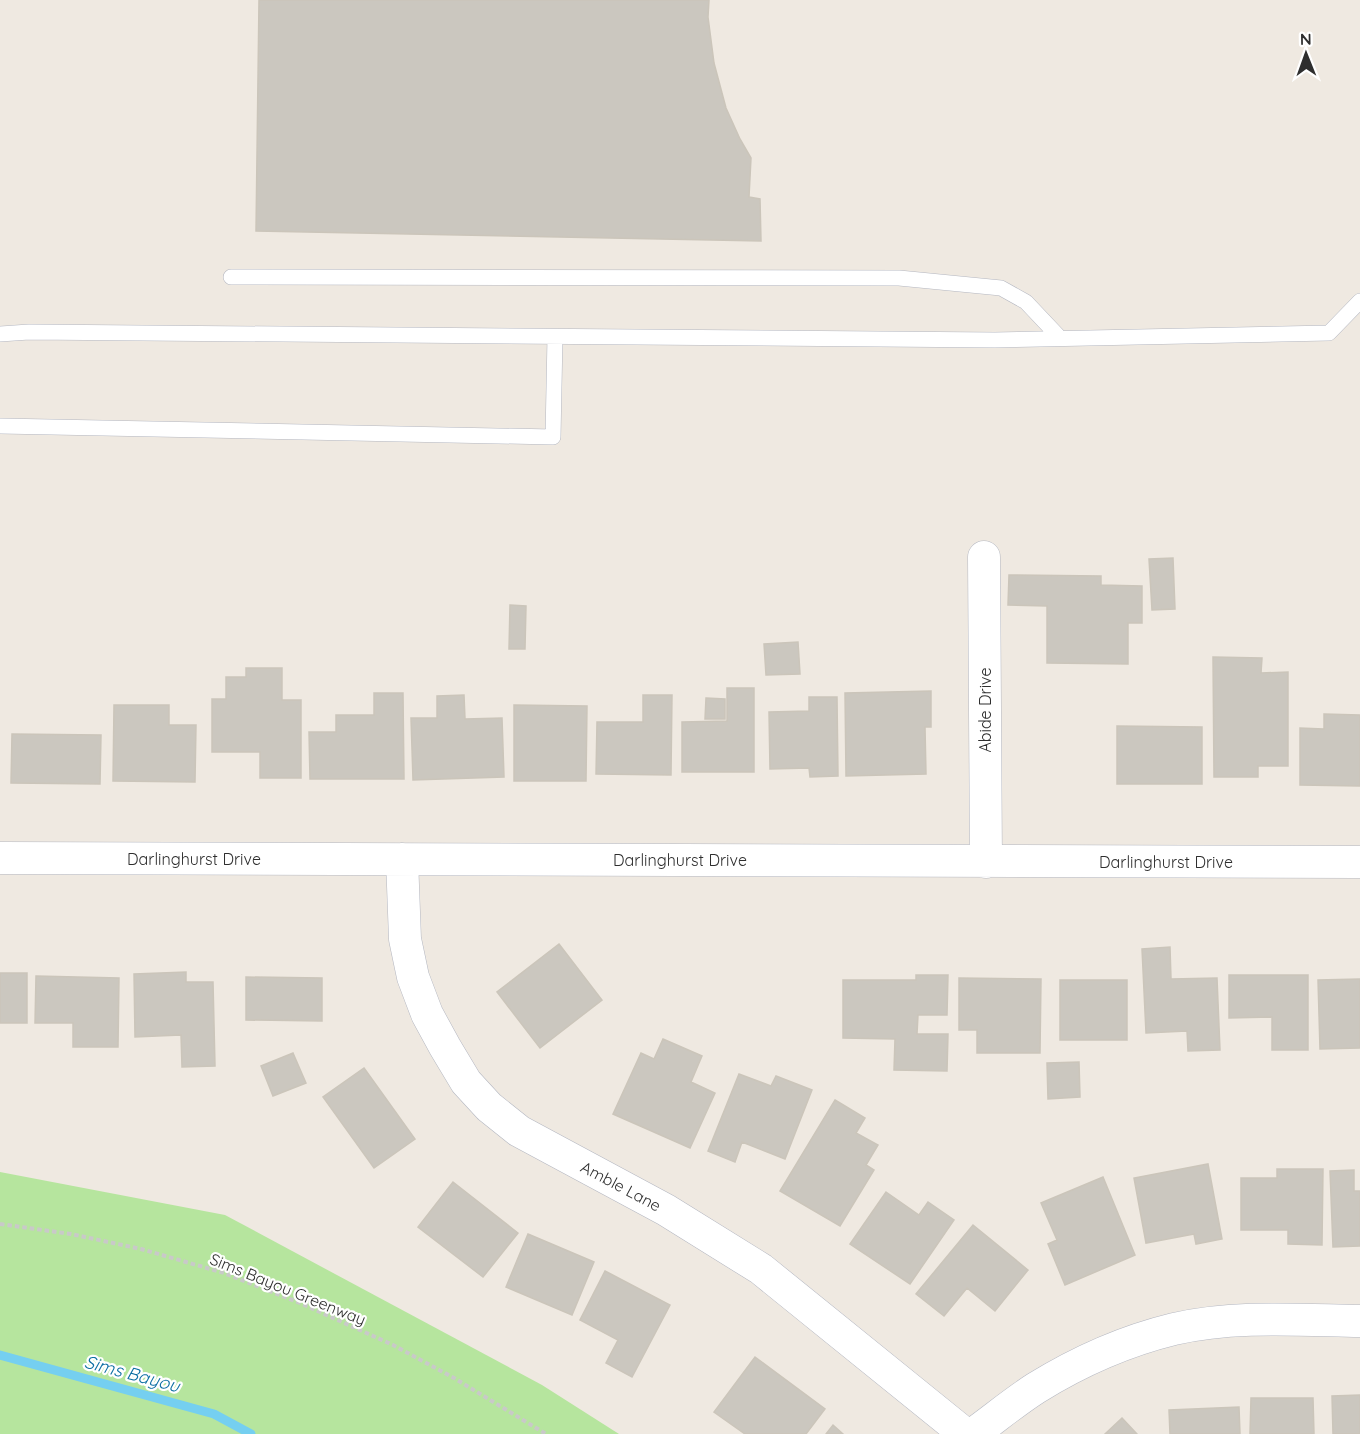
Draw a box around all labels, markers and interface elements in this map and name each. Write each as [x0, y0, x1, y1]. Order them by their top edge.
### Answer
north arrow [1276, 24, 1336, 84]
text: N [1300, 29, 1312, 49]
street label: Abide Drive [975, 667, 995, 753]
street label: Darlinghurst Drive [127, 849, 261, 869]
street label: Darlinghurst Drive [613, 850, 747, 870]
street label: Darlinghurst Drive [1099, 852, 1233, 872]
street label: Amble Lane [577, 1156, 665, 1216]
street label: Sims Bayou Greenway [207, 1249, 369, 1329]
water label: Sims Bayou [82, 1350, 184, 1398]

